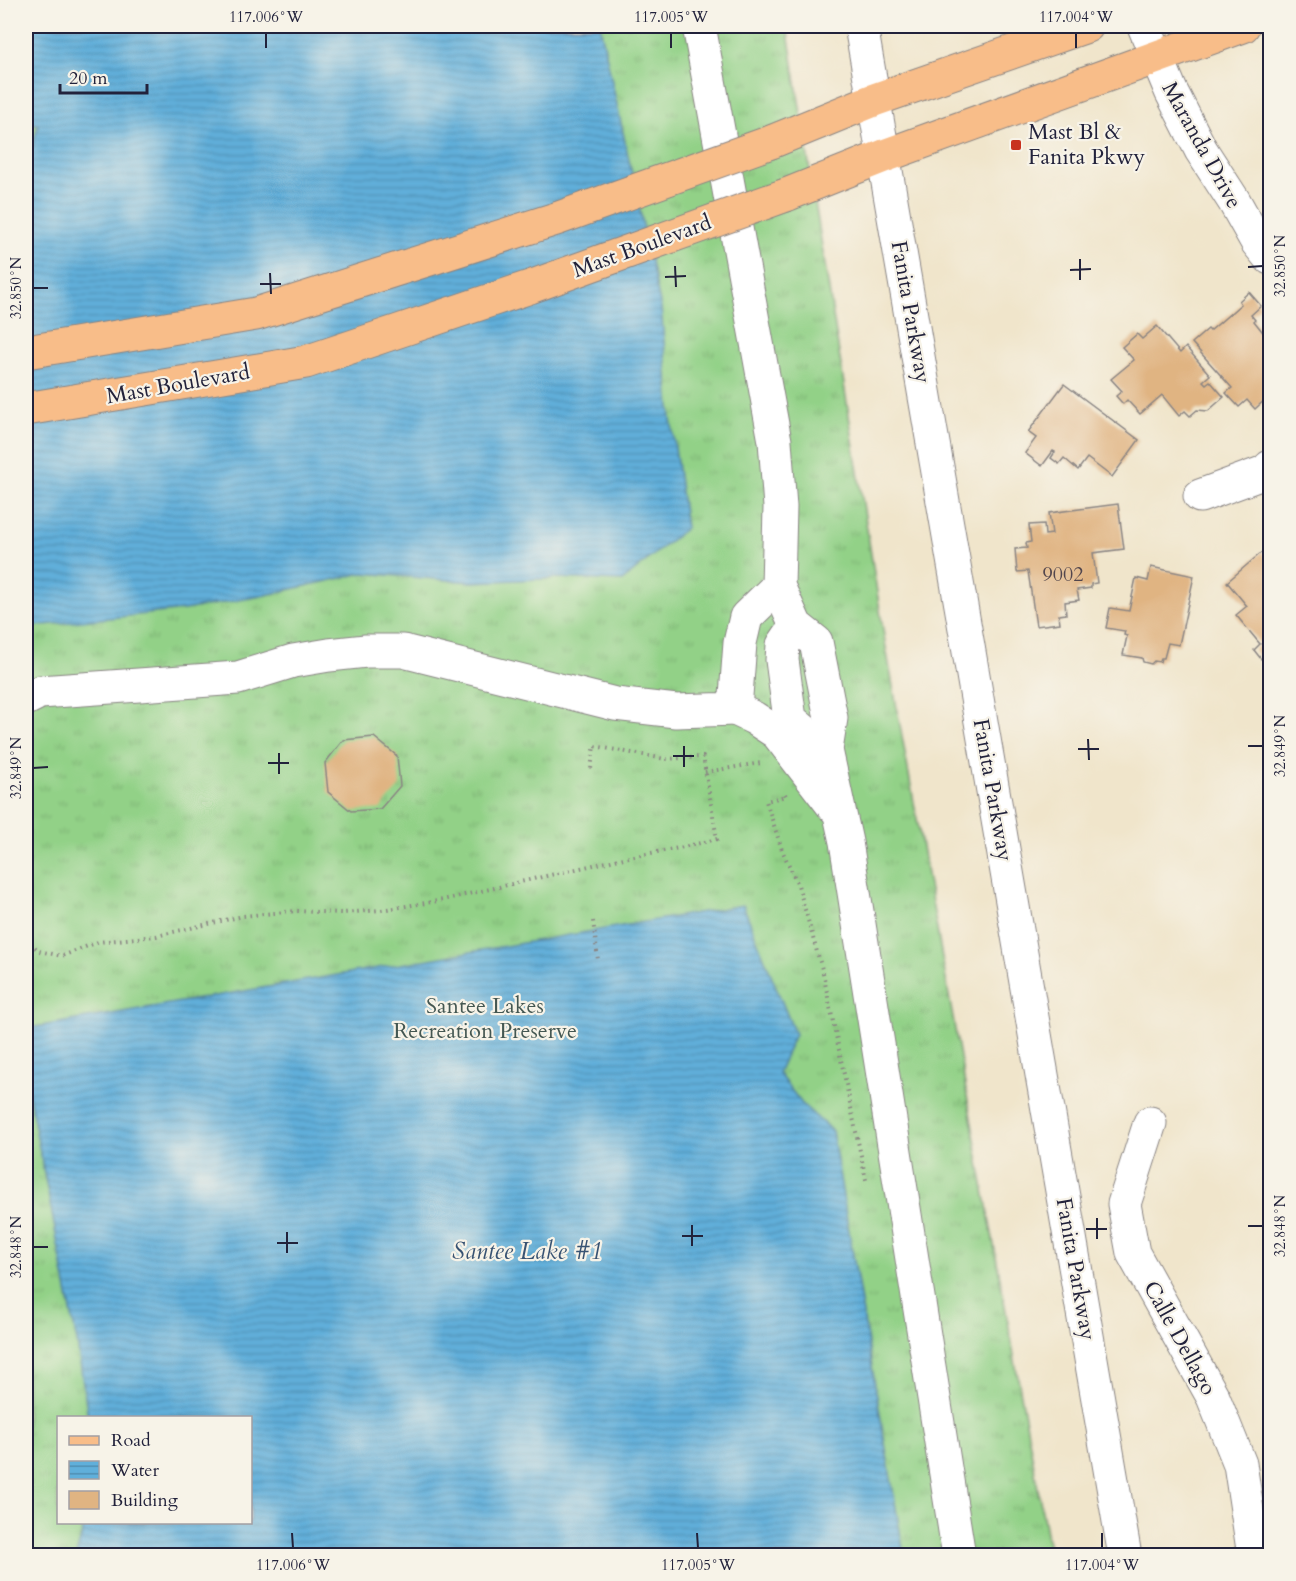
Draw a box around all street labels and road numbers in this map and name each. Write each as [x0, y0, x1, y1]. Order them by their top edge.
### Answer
street label: Maranda Drive [1155, 76, 1249, 214]
street label: Mast Boulevard [569, 207, 716, 285]
street label: Fanita Parkway [884, 238, 938, 386]
street label: Mast Boulevard [104, 357, 252, 411]
street label: Fanita Parkway [966, 716, 1020, 864]
street label: Fanita Parkway [1049, 1195, 1103, 1343]
street label: Calle Dellago [1136, 1276, 1224, 1401]

